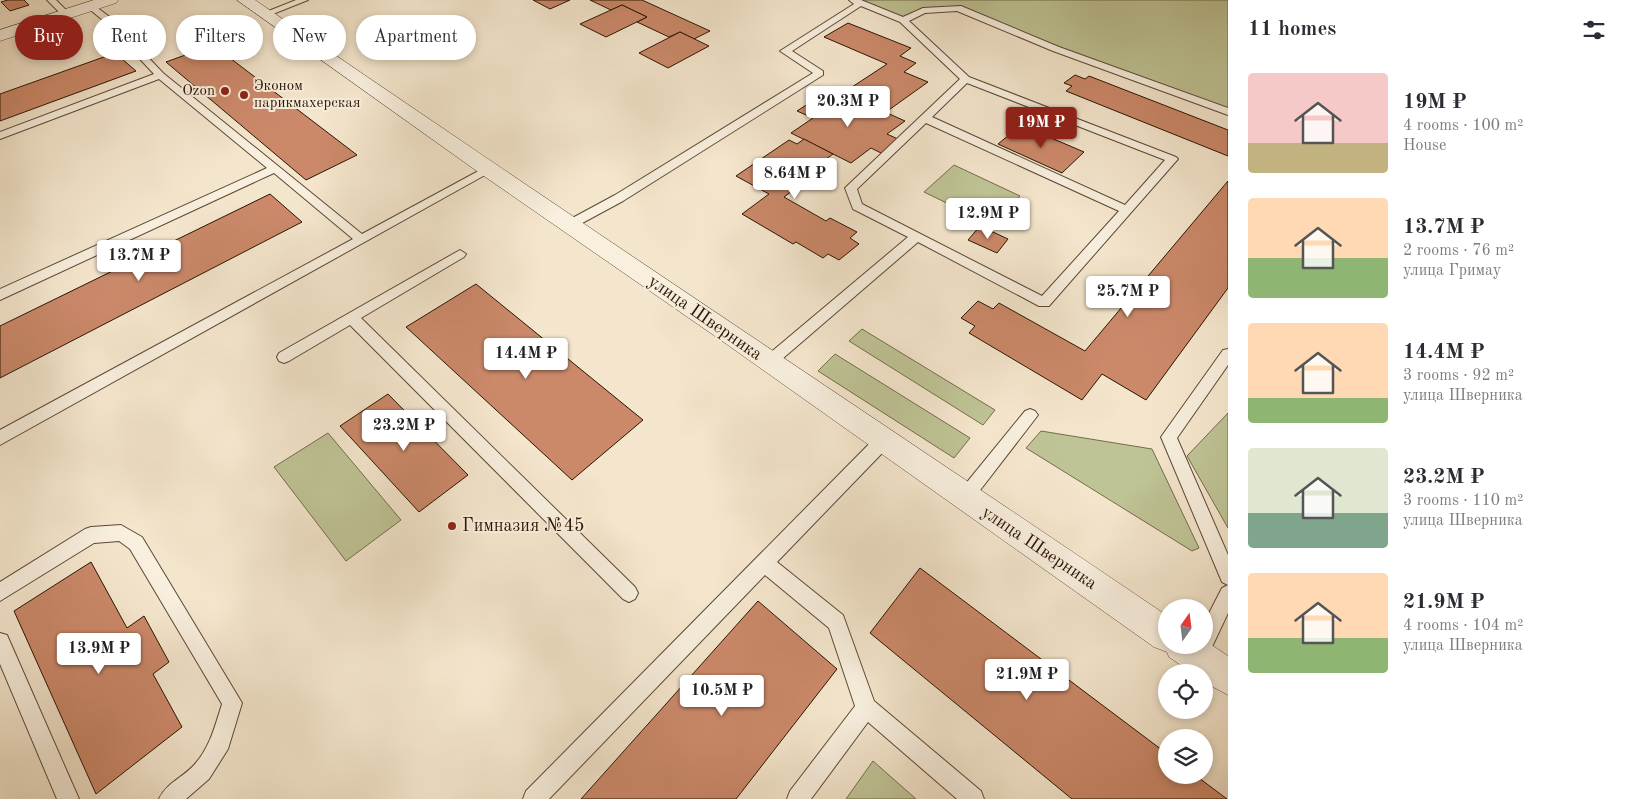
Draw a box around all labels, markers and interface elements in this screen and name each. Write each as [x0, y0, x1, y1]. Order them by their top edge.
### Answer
chip: Buy [15, 15, 83, 60]
chip: Rent [93, 15, 166, 60]
chip: Filters [176, 15, 263, 60]
chip: New [273, 15, 346, 60]
chip: Apartment [356, 15, 476, 60]
icon: filters [1580, 16, 1608, 44]
text: 11 homes [1248, 19, 1336, 40]
place label: Эконом парикмахерская [254, 79, 361, 111]
place label: Ozon [182, 84, 215, 99]
marker: Ozon [219, 85, 231, 97]
pin: 20.3M ₽ [802, 86, 894, 128]
marker: Эконом парикмахерская [238, 89, 250, 101]
text: 19M ₽ [1403, 92, 1467, 113]
icon: home [1288, 93, 1348, 153]
text: 20.3M ₽ [817, 94, 879, 110]
pin: 19M ₽ [1006, 106, 1076, 149]
text: 19M ₽ [1017, 115, 1065, 131]
text: 4 rooms · 100 m² [1403, 118, 1523, 134]
text: House [1403, 138, 1446, 154]
pin: 8.64M ₽ [749, 158, 841, 200]
text: 8.64M ₽ [764, 166, 826, 182]
pin: 12.9M ₽ [942, 198, 1034, 240]
text: 12.9M ₽ [957, 206, 1019, 222]
text: 13.7M ₽ [1403, 217, 1485, 238]
icon: home [1288, 218, 1348, 278]
pin: 13.7M ₽ [93, 240, 185, 282]
text: 2 rooms · 76 m² [1403, 243, 1514, 259]
text: 13.7M ₽ [108, 248, 170, 264]
text: улица Гримау [1403, 263, 1501, 279]
street label: улица Шверника [645, 272, 765, 364]
pin: 25.7M ₽ [1082, 276, 1174, 318]
text: 25.7M ₽ [1097, 284, 1159, 300]
pin: 14.4M ₽ [480, 338, 572, 380]
text: 14.4M ₽ [1403, 342, 1485, 363]
icon: home [1288, 343, 1348, 403]
text: 14.4M ₽ [495, 346, 557, 362]
text: 3 rooms · 92 m² [1403, 368, 1514, 384]
text: улица Шверника [1403, 388, 1523, 404]
pin: 23.2M ₽ [358, 410, 450, 452]
text: 23.2M ₽ [373, 418, 435, 434]
text: 23.2M ₽ [1403, 467, 1485, 488]
icon: home [1288, 468, 1348, 528]
text: 3 rooms · 110 m² [1403, 493, 1523, 509]
street label: улица Шверника [978, 503, 1100, 593]
text: улица Шверника [1403, 513, 1523, 529]
place label: Гимназия №45 [462, 517, 585, 535]
marker: Гимназия №45 [446, 520, 458, 532]
text: 21.9M ₽ [1403, 592, 1485, 613]
icon: home [1288, 593, 1348, 653]
north arrow [1158, 599, 1212, 654]
map controls [1158, 599, 1213, 784]
text: 4 rooms · 104 m² [1403, 618, 1523, 634]
pin: 13.9M ₽ [53, 632, 145, 675]
text: улица Шверника [1403, 638, 1523, 654]
text: 13.9M ₽ [68, 641, 130, 657]
pin: 21.9M ₽ [981, 658, 1073, 701]
button: locate [1158, 664, 1213, 719]
text: 21.9M ₽ [996, 667, 1058, 683]
pin: 10.5M ₽ [676, 674, 768, 717]
text: 10.5M ₽ [691, 683, 753, 699]
button: layers [1158, 729, 1213, 784]

